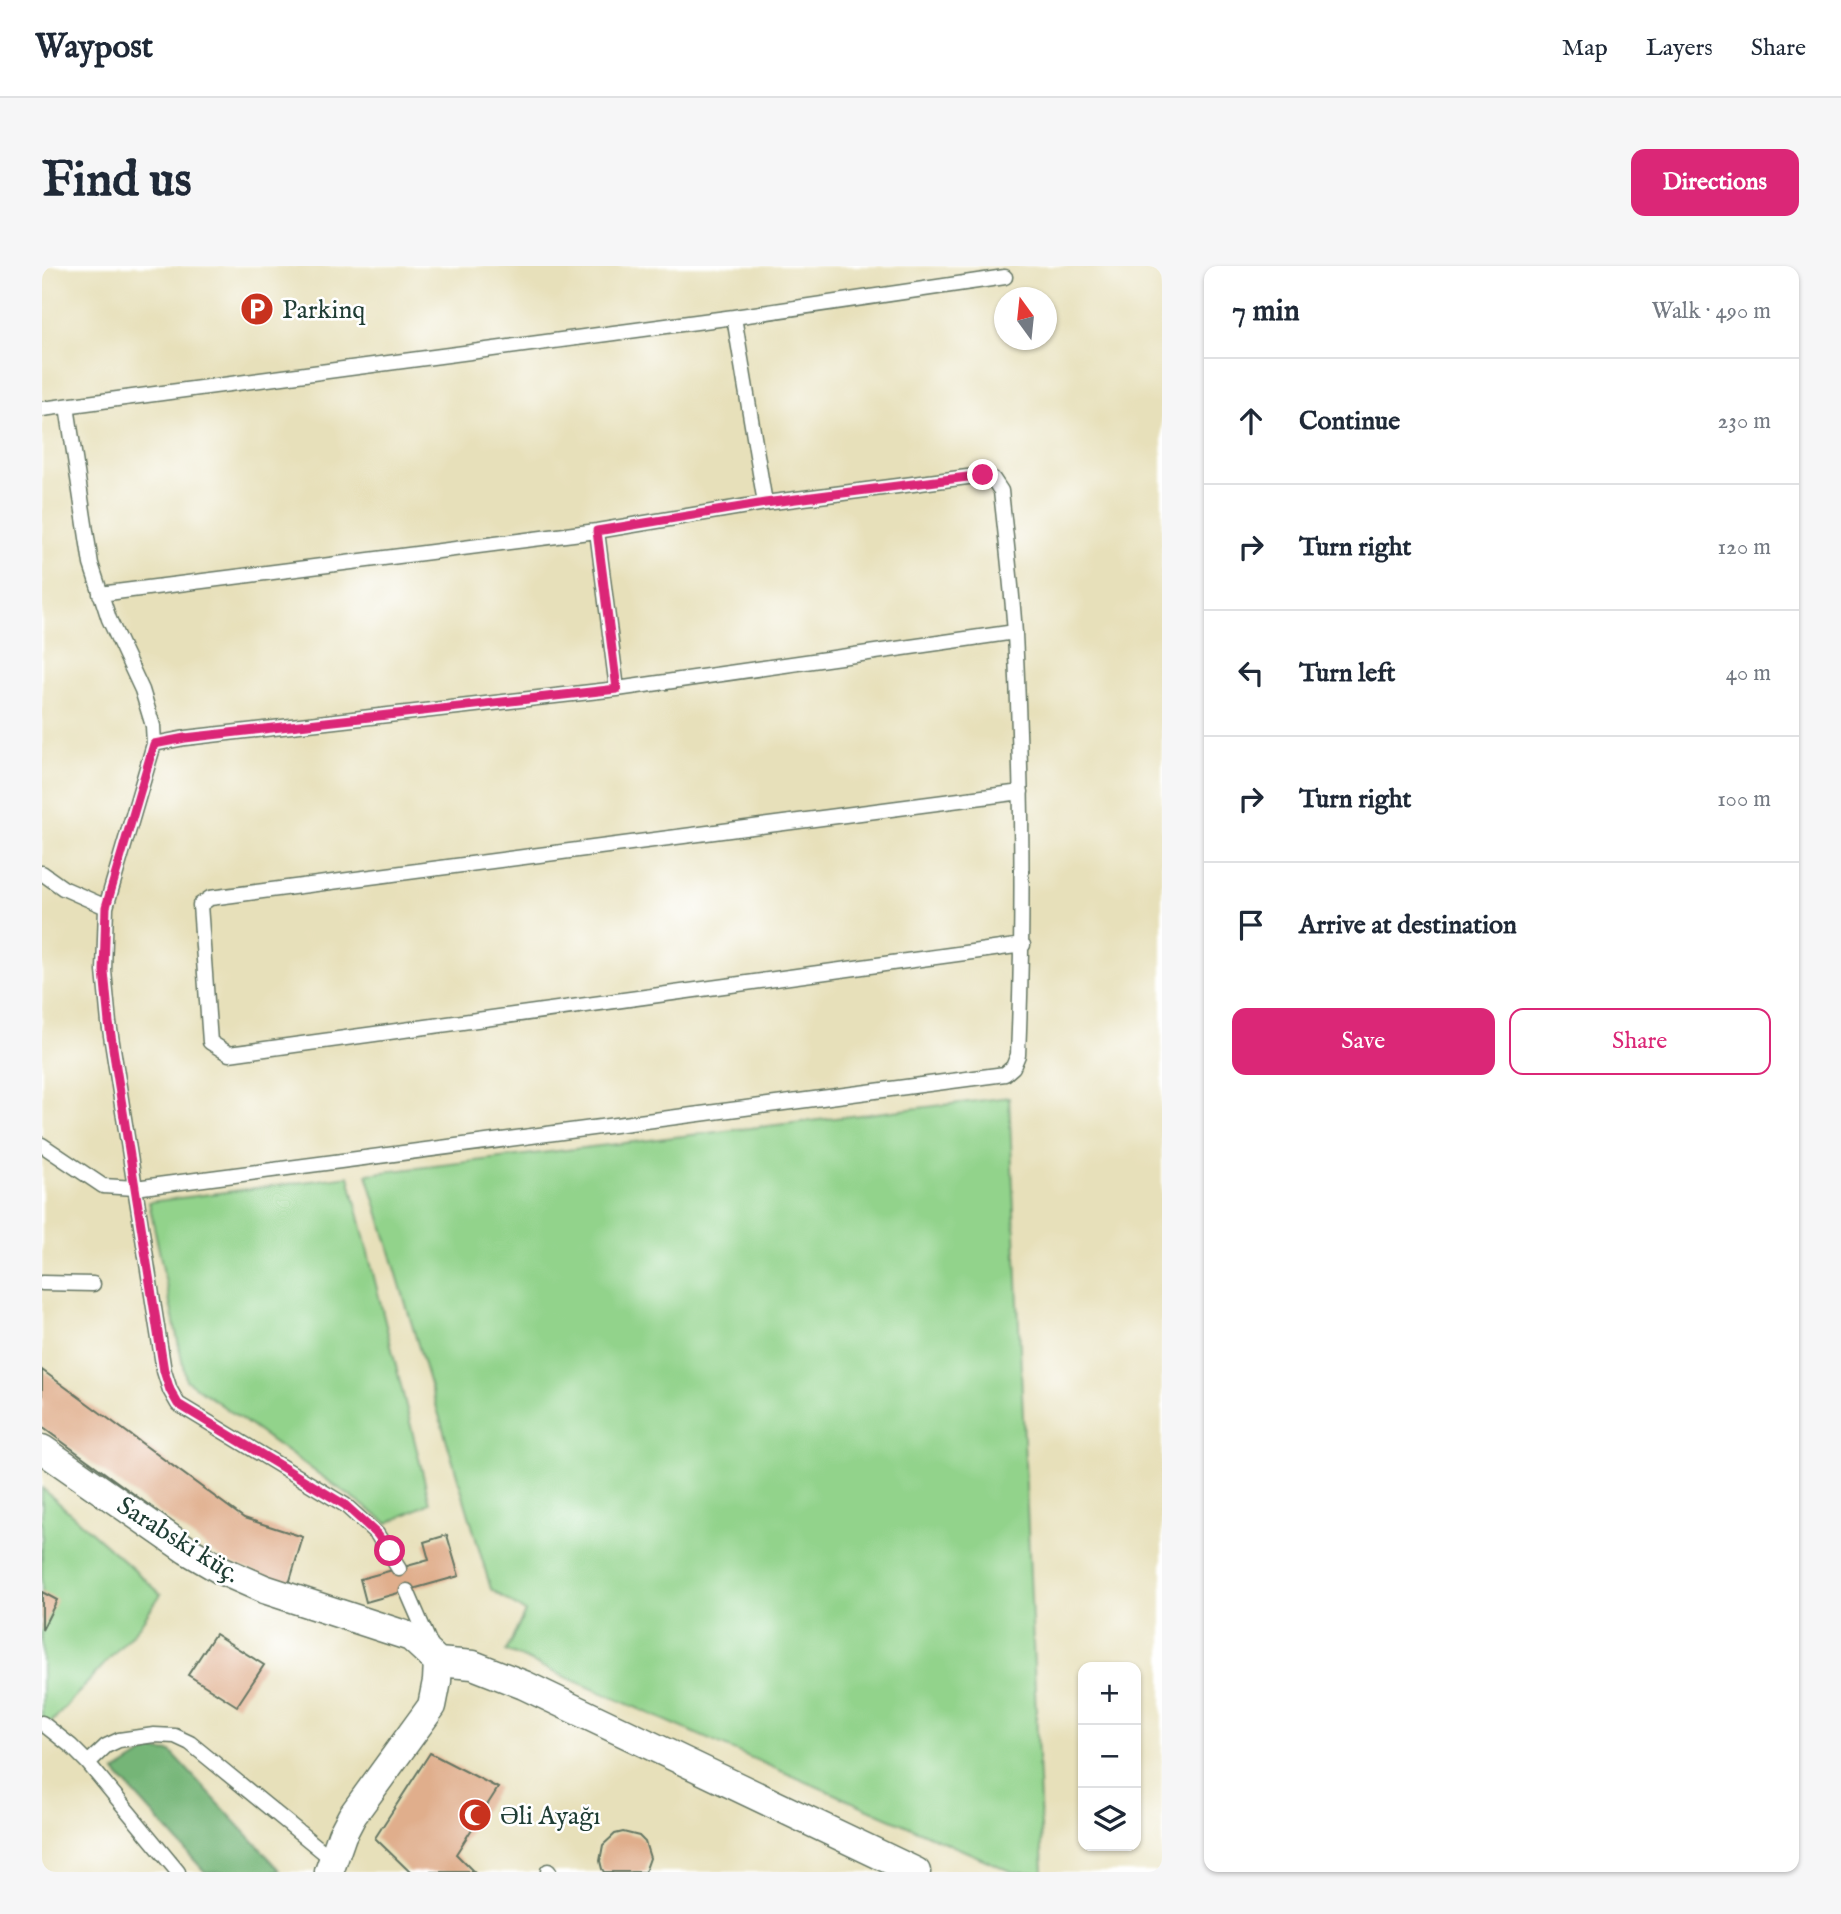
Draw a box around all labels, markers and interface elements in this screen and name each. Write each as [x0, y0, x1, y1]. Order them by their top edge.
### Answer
text: Waypost [35, 27, 153, 69]
text: Map [1562, 33, 1608, 64]
text: Layers [1646, 33, 1713, 64]
text: Share [1751, 33, 1806, 64]
button: Directions [1631, 149, 1799, 216]
text: Find us [42, 151, 192, 213]
north arrow [994, 287, 1057, 350]
parking icon: Parkinq [238, 290, 276, 328]
text: 7 min [1232, 293, 1300, 331]
place label: Parkinq [282, 294, 366, 327]
text: Walk · 490 m [1651, 297, 1771, 326]
icon: ahead [1232, 402, 1270, 440]
text: Continue [1299, 405, 1400, 438]
text: 230 m [1718, 407, 1771, 436]
route end [967, 459, 998, 490]
icon: right [1232, 528, 1270, 566]
text: Turn right [1299, 531, 1412, 564]
text: 120 m [1718, 533, 1771, 562]
icon: left [1232, 654, 1270, 692]
text: Turn left [1299, 657, 1396, 690]
text: 40 m [1726, 659, 1771, 688]
icon: right [1232, 780, 1270, 818]
text: Turn right [1299, 783, 1412, 816]
text: 100 m [1717, 785, 1771, 814]
icon: arrive [1232, 906, 1270, 944]
text: Arrive at destination [1299, 909, 1517, 942]
button: Save [1232, 1008, 1495, 1075]
button: Share [1509, 1008, 1771, 1075]
street label: Sarabski küç. [110, 1489, 246, 1591]
route start [374, 1535, 405, 1566]
map controls [1078, 1662, 1141, 1851]
button: + [1078, 1662, 1141, 1725]
button: − [1078, 1725, 1141, 1788]
button: layers [1078, 1788, 1141, 1851]
mosque icon: Əli Ayağı [456, 1796, 494, 1834]
place label: Əli Ayağı [500, 1800, 600, 1833]

